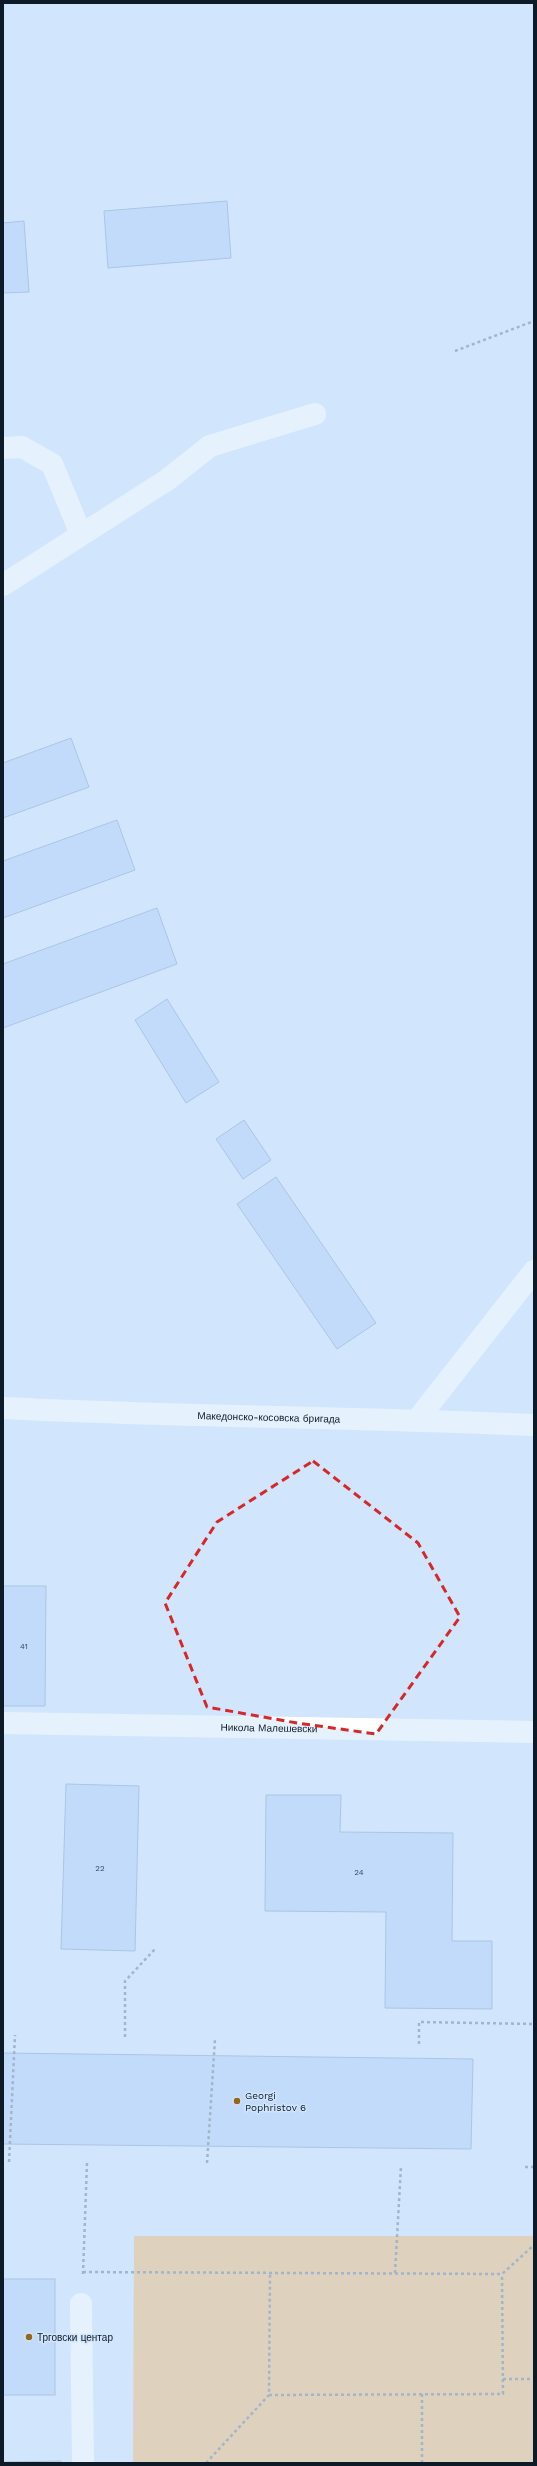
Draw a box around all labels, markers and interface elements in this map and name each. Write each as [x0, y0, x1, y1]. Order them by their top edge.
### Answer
street label: Македонско-косовска бригада [197, 1410, 341, 1425]
house number: 41 [20, 1642, 28, 1651]
street label: Никола Малешевски [221, 1722, 317, 1734]
house number: 22 [95, 1864, 105, 1873]
house number: 24 [354, 1868, 364, 1877]
place label: Georgi Pophristov 6 [245, 2090, 306, 2113]
marker: Georgi Pophristov 6 [232, 2096, 242, 2106]
marker: Трговски центар [24, 2332, 34, 2342]
place label: Трговски центар [37, 2332, 113, 2343]

